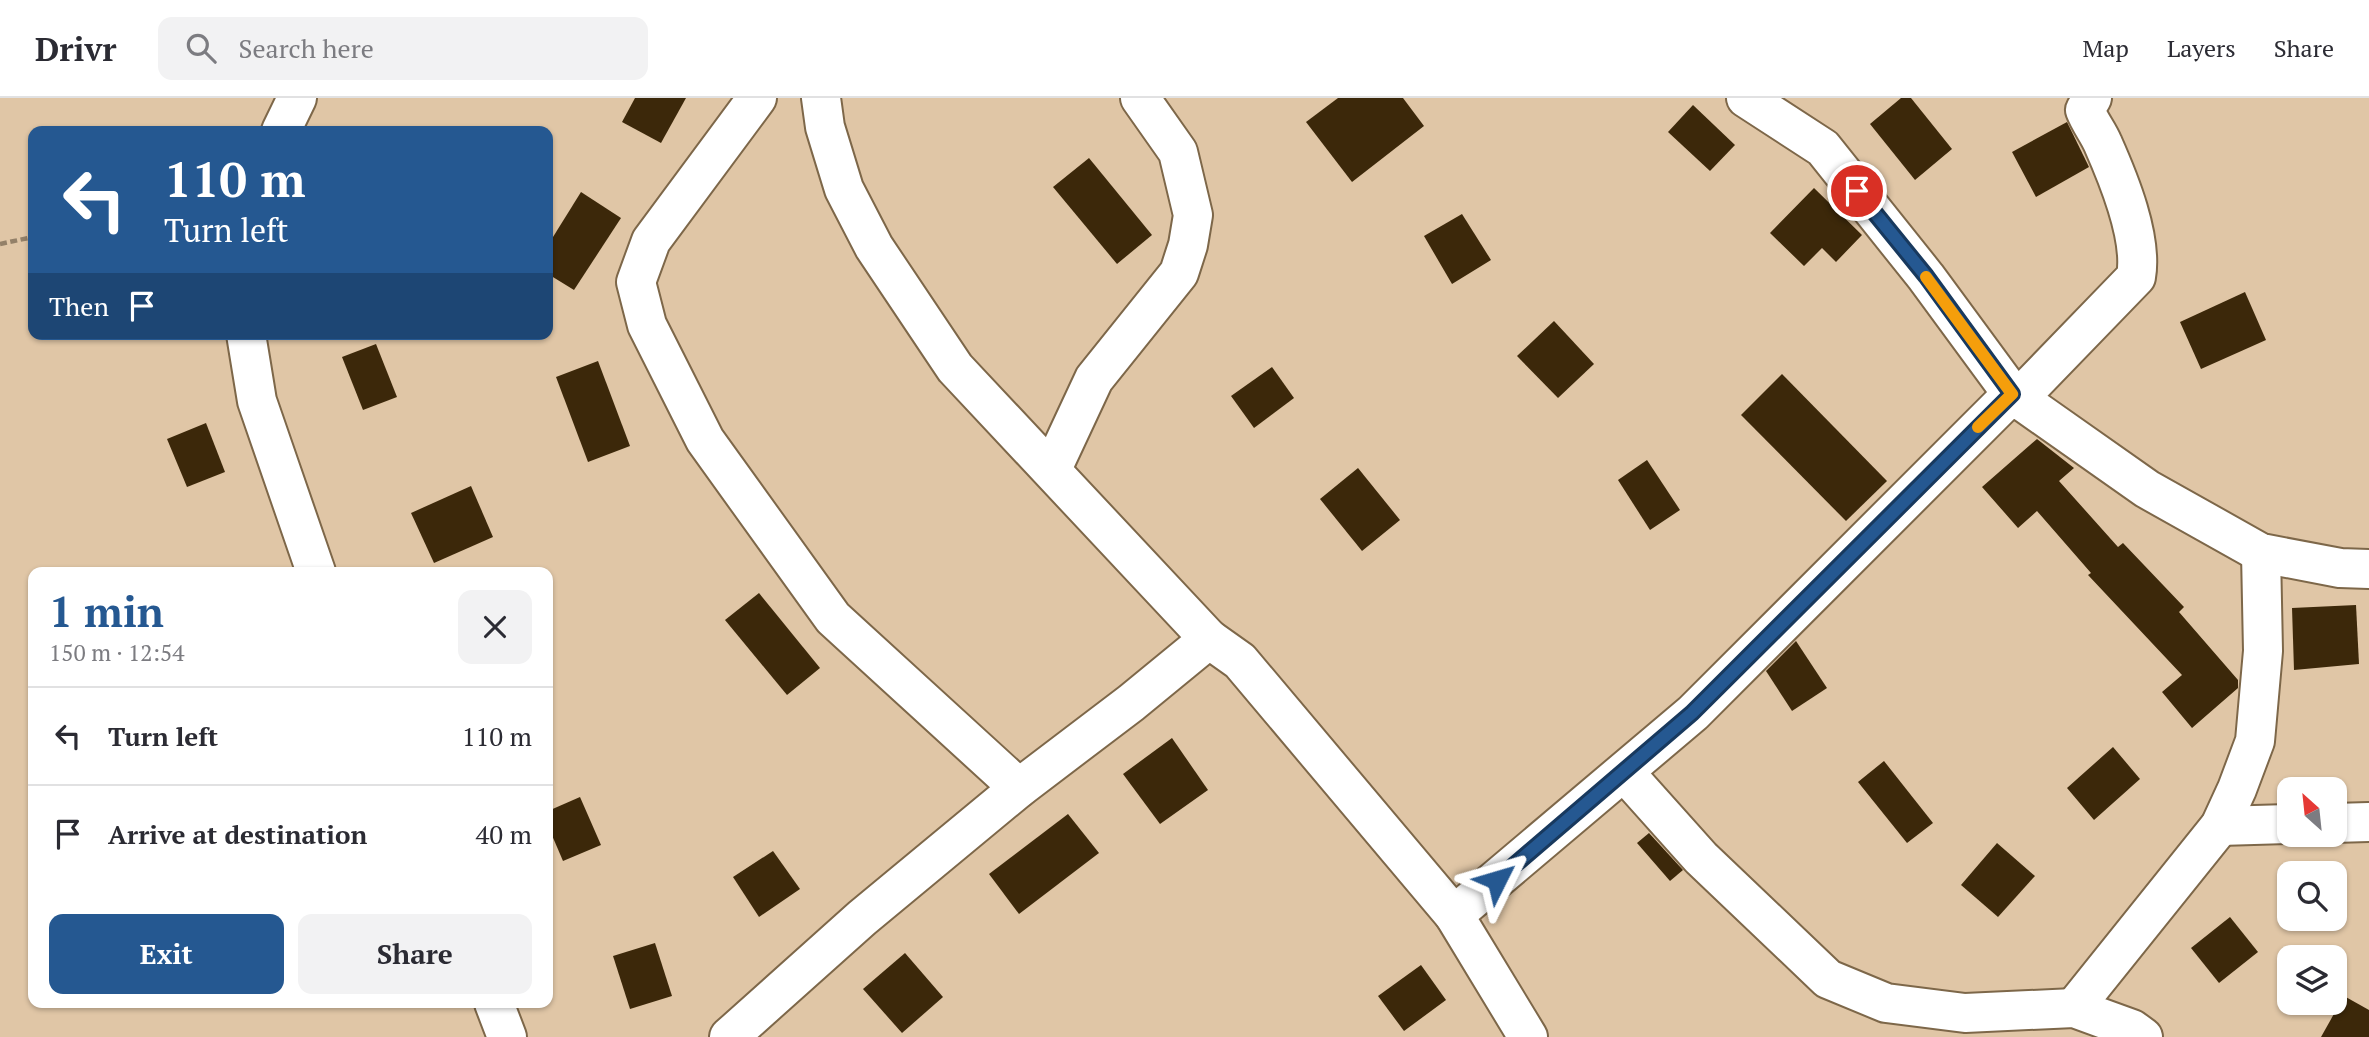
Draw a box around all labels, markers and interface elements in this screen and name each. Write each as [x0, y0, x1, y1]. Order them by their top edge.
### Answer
search box [158, 17, 648, 80]
text: Drivr [35, 27, 116, 70]
icon: search [182, 29, 220, 67]
text: Search here [238, 31, 374, 65]
text: Map [2082, 32, 2129, 64]
text: Layers [2167, 32, 2236, 64]
text: Share [2274, 32, 2334, 64]
text: 110 m [164, 146, 306, 211]
icon: left [49, 154, 140, 245]
pin [1827, 161, 1887, 221]
icon: arrive [1838, 172, 1876, 210]
text: Turn left [164, 209, 288, 251]
icon: arrive [123, 287, 161, 325]
text: Then [49, 289, 109, 323]
text: 1 min [49, 583, 164, 639]
button: close [458, 590, 532, 664]
text: 150 m · 12:54 [49, 637, 184, 668]
icon: left [49, 717, 87, 755]
text: Turn left [108, 719, 218, 753]
text: 110 m [462, 719, 532, 753]
north arrow [2277, 777, 2347, 847]
map controls [2277, 777, 2347, 1015]
icon: arrive [49, 815, 87, 853]
text: Arrive at destination [108, 817, 367, 851]
text: 40 m [476, 817, 532, 851]
position arrow [1460, 843, 1534, 917]
button: search [2277, 861, 2347, 931]
button: Exit [49, 914, 284, 994]
button: Share [298, 914, 532, 994]
button: layers [2277, 945, 2347, 1015]

